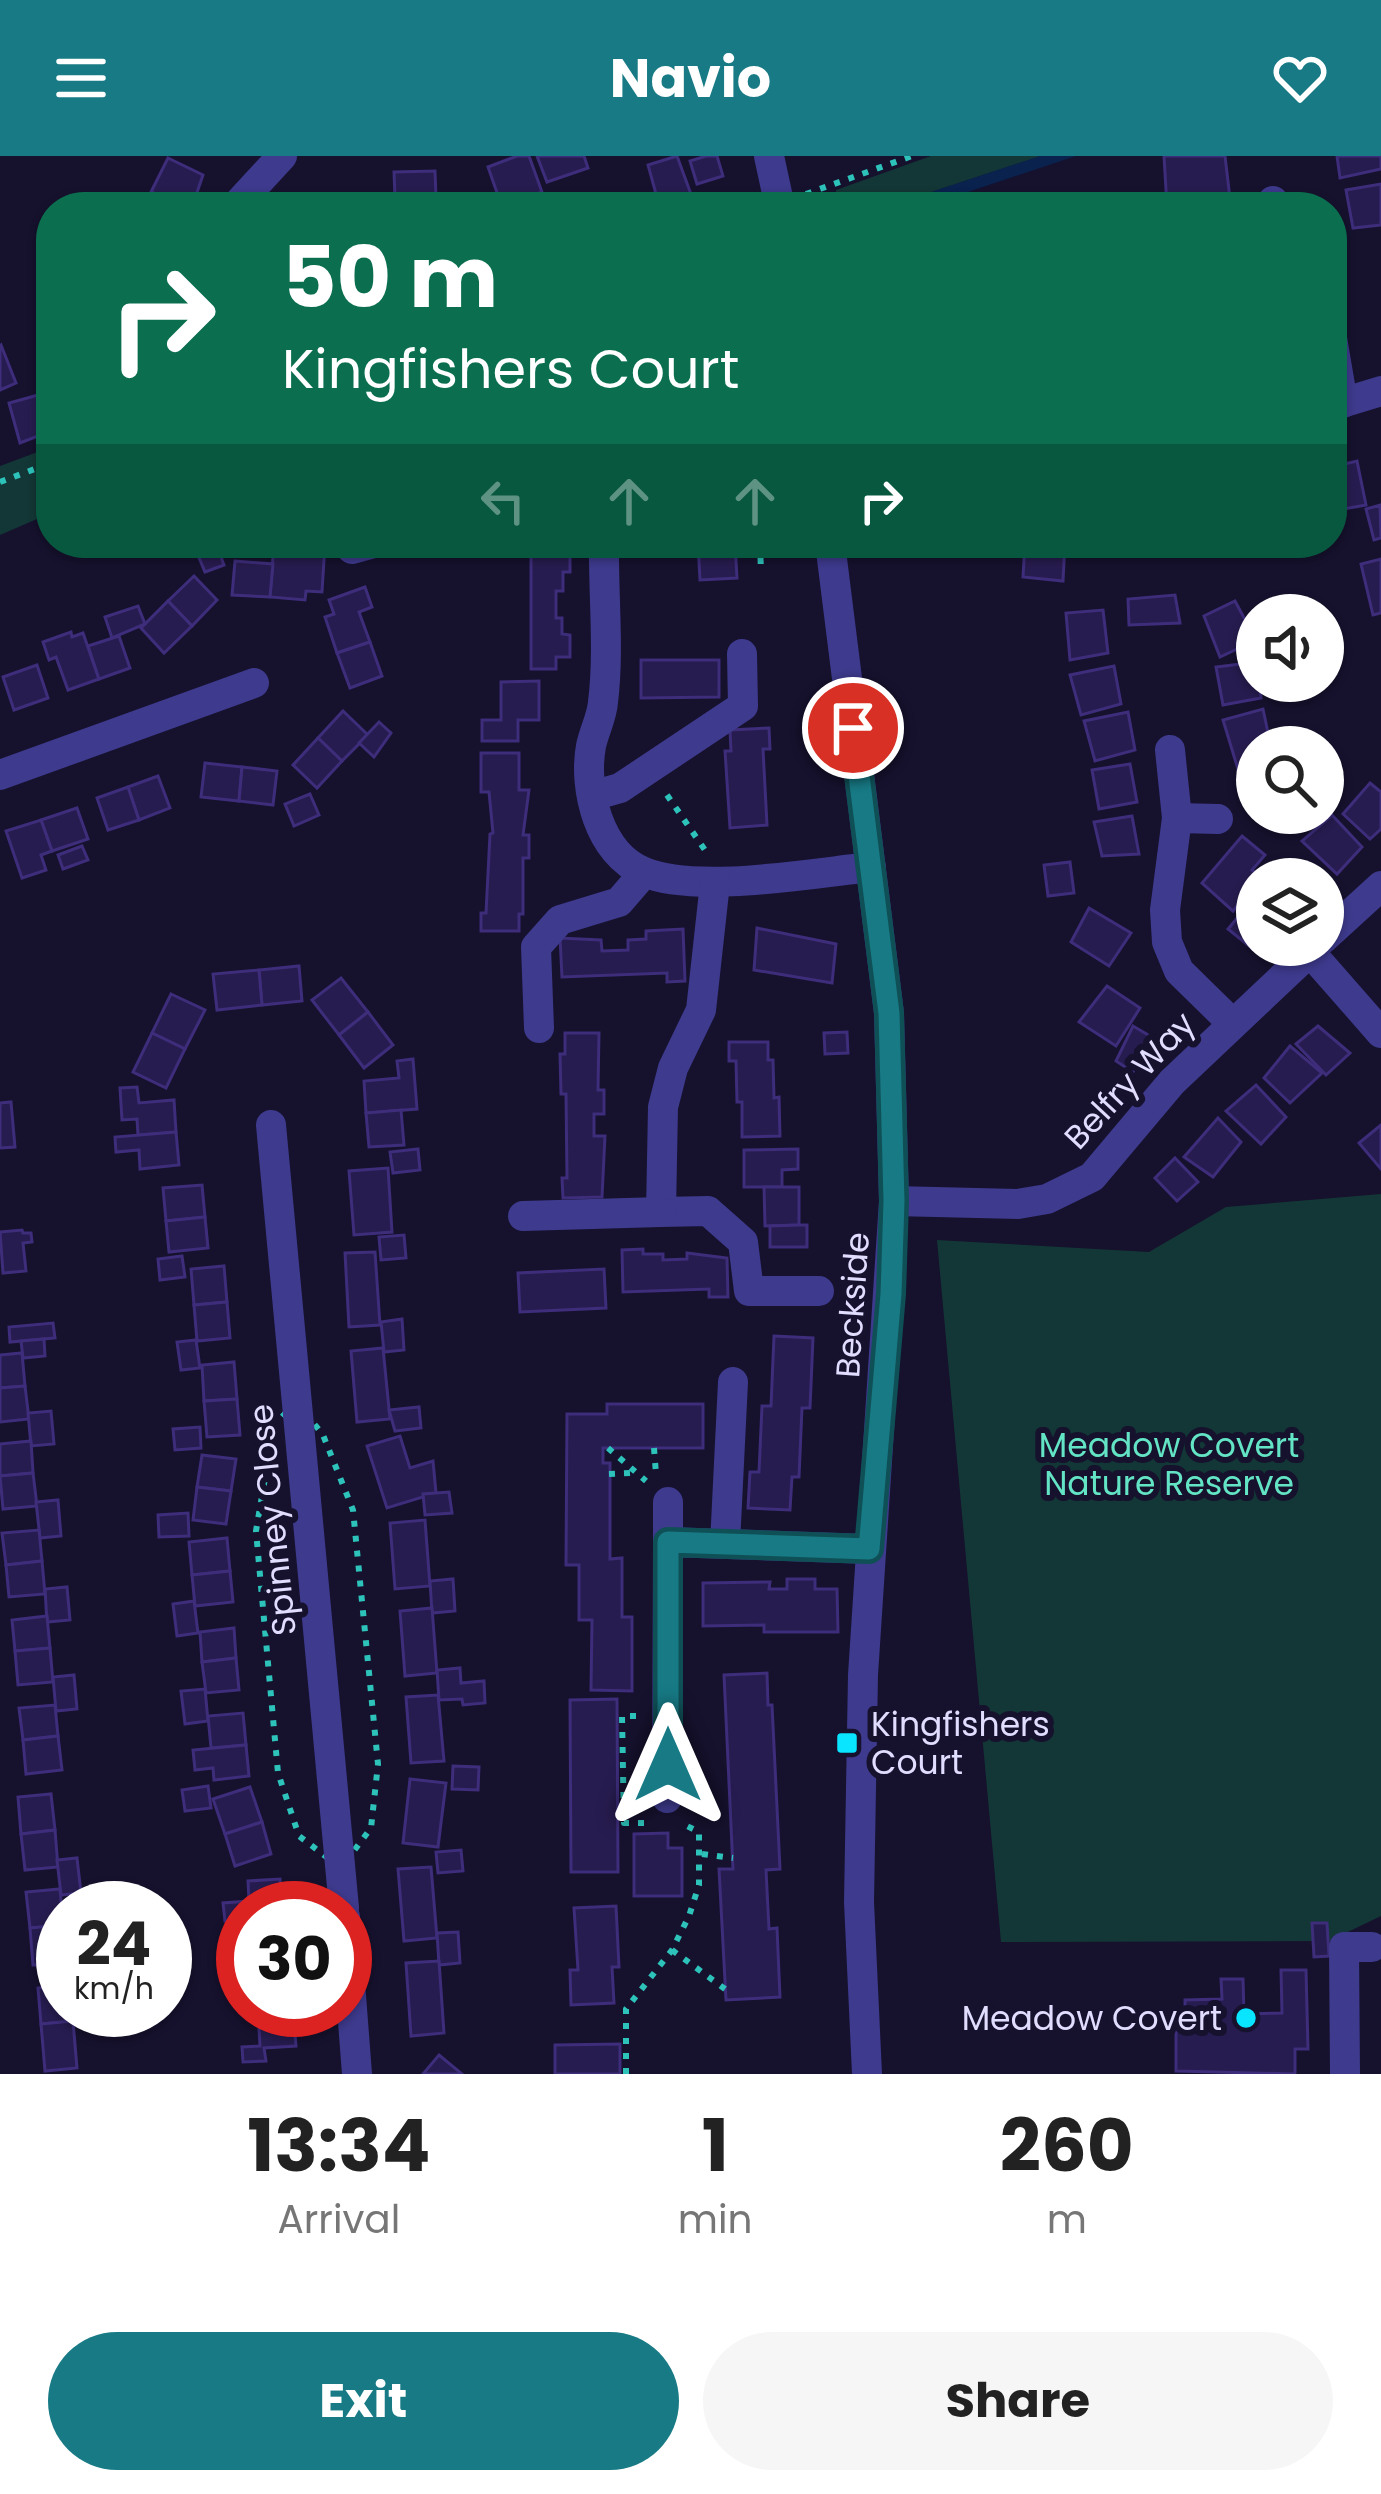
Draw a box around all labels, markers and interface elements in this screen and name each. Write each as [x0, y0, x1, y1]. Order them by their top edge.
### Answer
text: Navio [610, 40, 771, 116]
icon: menu [48, 45, 114, 111]
icon: heart [1267, 45, 1333, 111]
text: 50 m [282, 219, 498, 336]
icon: right [84, 240, 240, 396]
text: Kingfishers Court [282, 331, 739, 407]
icon: left [470, 468, 536, 534]
icon: ahead [596, 468, 662, 534]
icon: ahead [722, 468, 788, 534]
icon: right [848, 468, 914, 534]
map controls [1236, 594, 1344, 966]
button: sound [1236, 594, 1344, 702]
pin [802, 677, 904, 779]
icon: arrive [820, 695, 886, 761]
button: search [1236, 726, 1344, 834]
button: layers [1236, 858, 1344, 966]
street label: Belfry Way [1053, 1001, 1206, 1159]
street label: Beckside [824, 1231, 881, 1379]
street label: Spinney Close [237, 1402, 308, 1638]
park label: Meadow Covert Nature Reserve [1039, 1422, 1299, 1507]
place label: Kingfishers Court [871, 1701, 1050, 1786]
position arrow [605, 1702, 731, 1828]
marker: Kingfishers Court [834, 1730, 860, 1756]
speed limit sign: 30 [216, 1881, 372, 2037]
text: 24 [77, 1902, 151, 1986]
text: km/h [74, 1967, 154, 2010]
place label: Meadow Covert [962, 1995, 1222, 2042]
marker: Meadow Covert [1233, 2005, 1259, 2031]
text: 13:34 [247, 2095, 431, 2196]
text: 1 [702, 2095, 729, 2196]
text: 260 [1000, 2095, 1134, 2196]
text: Arrival [278, 2192, 400, 2247]
text: min [678, 2192, 753, 2247]
text: m [1047, 2192, 1087, 2247]
button: Exit [48, 2332, 679, 2470]
button: Share [703, 2332, 1333, 2470]

